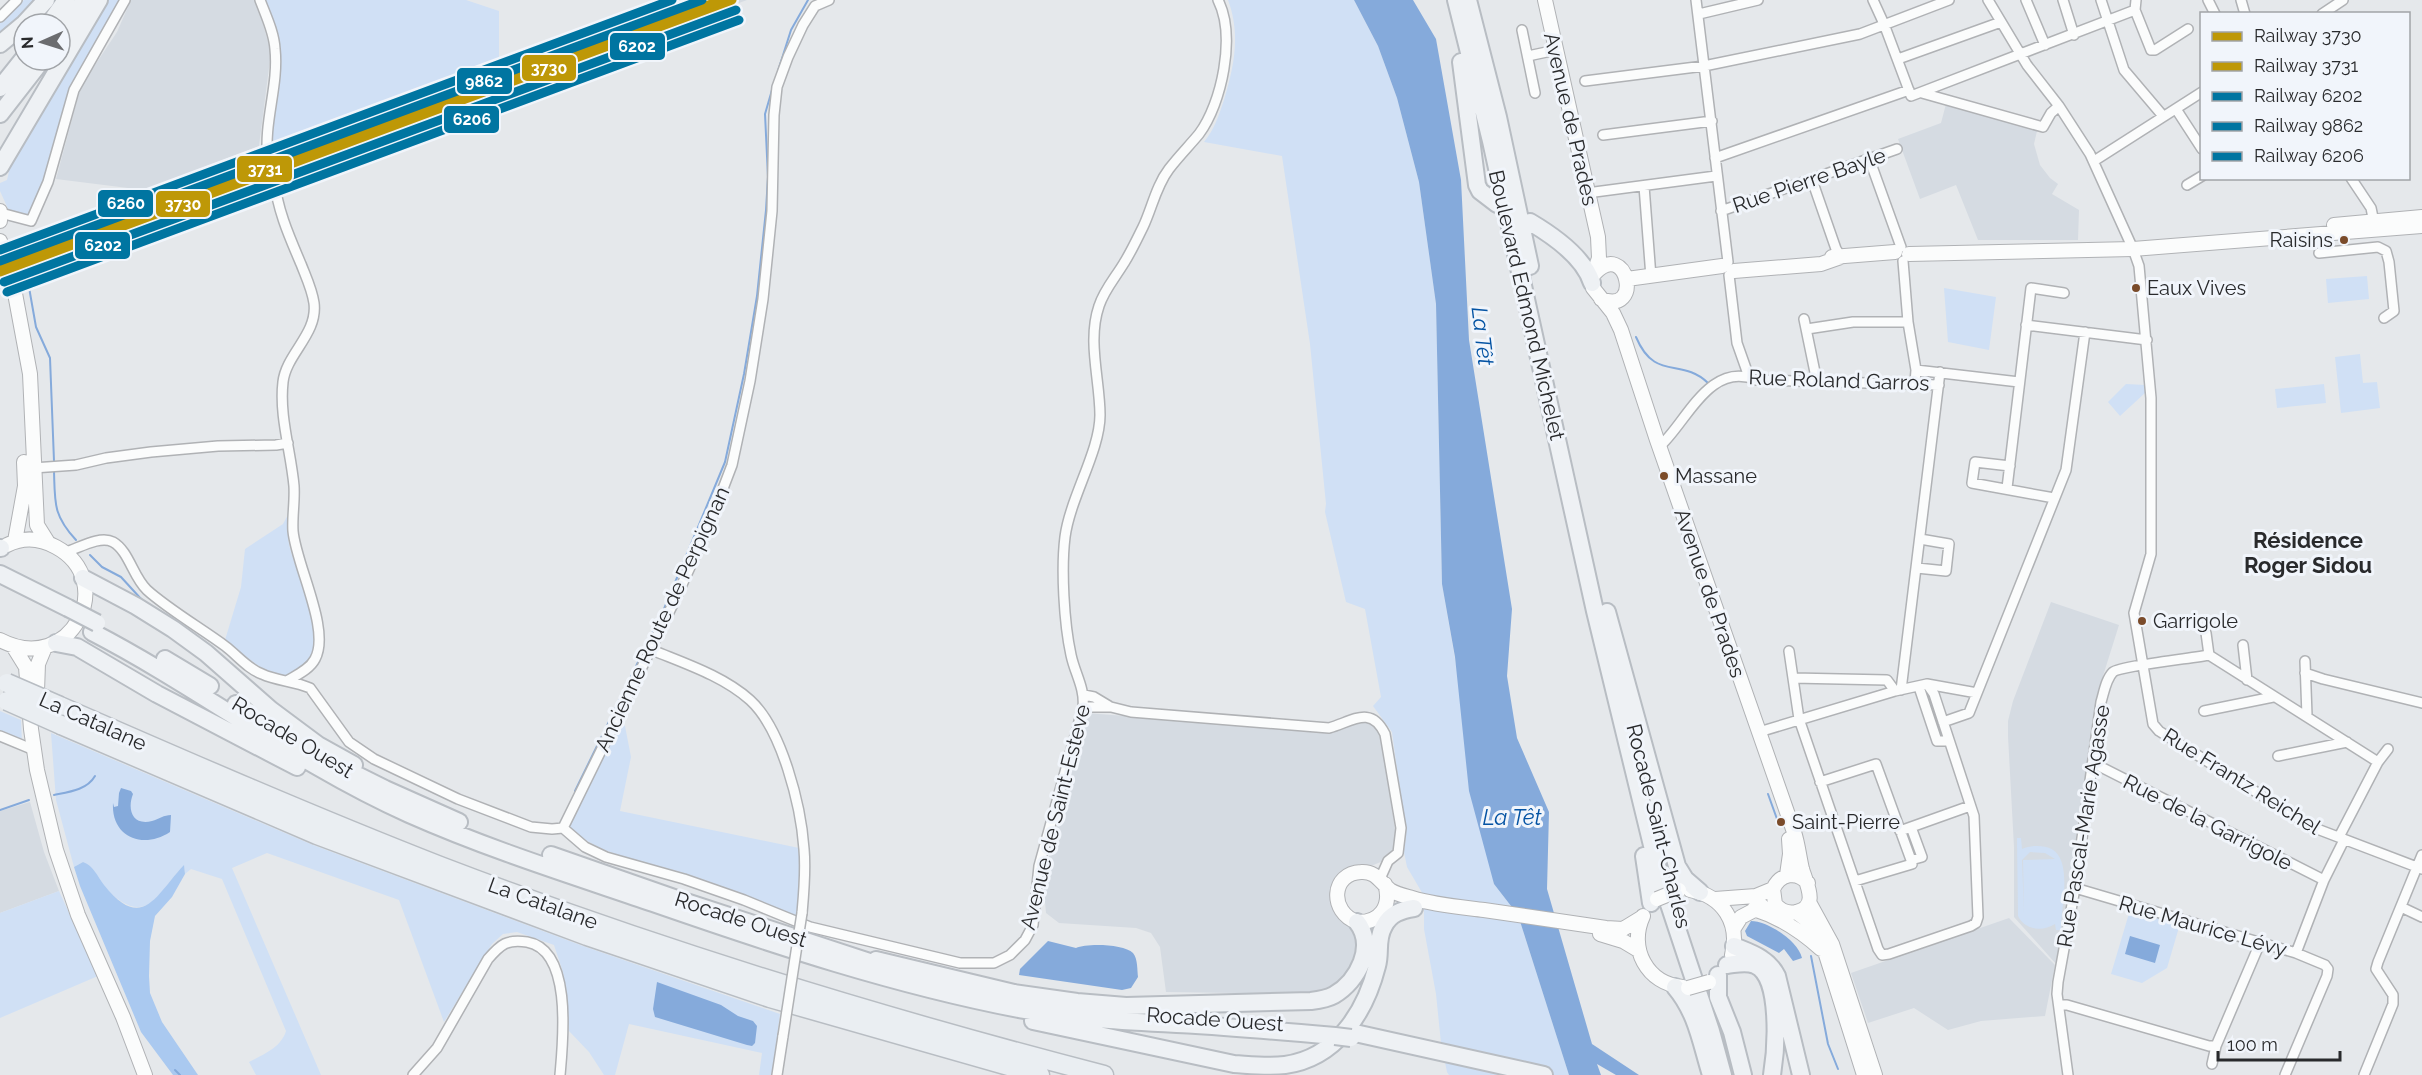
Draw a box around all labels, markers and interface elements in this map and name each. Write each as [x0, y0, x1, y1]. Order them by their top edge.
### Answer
north arrow [12, 12, 72, 72]
legend [2200, 12, 2410, 180]
text: Railway 3730 [2254, 25, 2362, 46]
street label: Avenue de Prades [1539, 30, 1603, 208]
line badge: 6202 [609, 32, 666, 61]
text: N [18, 36, 37, 49]
text: 6202 [618, 37, 656, 56]
line badge: 3730 [521, 54, 577, 82]
text: Railway 3731 [2254, 55, 2358, 76]
text: 3730 [531, 59, 568, 78]
line badge: 9862 [456, 67, 513, 95]
text: 9862 [465, 72, 503, 91]
text: Railway 6202 [2254, 85, 2362, 106]
line badge: 6206 [443, 105, 500, 134]
text: 6206 [453, 110, 491, 129]
text: Railway 9862 [2254, 115, 2363, 136]
street label: Rue Pierre Bayle [1729, 142, 1889, 218]
text: Railway 6206 [2254, 145, 2364, 166]
line badge: 3731 [236, 155, 293, 183]
text: 3731 [248, 160, 282, 179]
street label: Boulevard Edmond Michelet [1484, 167, 1570, 443]
line badge: 6260 [97, 189, 154, 218]
line badge: 3730 [155, 190, 211, 218]
text: 6260 [107, 194, 145, 213]
text: 3730 [165, 195, 202, 214]
place label: Raisins [2269, 228, 2333, 252]
line badge: 6202 [74, 231, 131, 260]
marker: Raisins [2338, 234, 2350, 246]
text: 6202 [84, 236, 122, 255]
place label: Eaux Vives [2147, 276, 2246, 300]
marker: Eaux Vives [2130, 282, 2142, 294]
water label: La Têt [1467, 305, 1500, 368]
street label: Rue Roland Garros [1748, 364, 1930, 396]
place label: Massane [1675, 464, 1757, 488]
marker: Massane [1658, 470, 1670, 482]
street label: Ancienne Route de Perpignan [589, 482, 735, 756]
street label: Avenue de Prades [1669, 505, 1751, 681]
district label: Résidence Roger Sidou [2244, 527, 2372, 578]
place label: Garrigole [2153, 609, 2238, 633]
marker: Garrigole [2136, 615, 2148, 627]
street label: La Catalane [35, 686, 151, 756]
street label: Rocade Ouest [228, 691, 358, 783]
street label: Avenue de Saint-Esteve [1015, 702, 1095, 932]
street label: Rue Pascal-Marie Agasse [2051, 703, 2115, 949]
street label: Rocade Saint-Charles [1621, 721, 1697, 931]
street label: Rue Frantz Reichel [2159, 722, 2326, 840]
street label: Rue de la Garrigole [2119, 769, 2297, 875]
water label: La Têt [1482, 804, 1542, 830]
place label: Saint-Pierre [1792, 810, 1900, 834]
marker: Saint-Pierre [1775, 816, 1787, 828]
street label: La Catalane [485, 872, 601, 934]
street label: Rocade Ouest [672, 886, 810, 952]
street label: Rue Maurice Lévy [2116, 890, 2290, 962]
street label: Rocade Ouest [1146, 1002, 1284, 1036]
scale bar [2218, 1024, 2340, 1062]
text: 100 m [2227, 1034, 2278, 1055]

